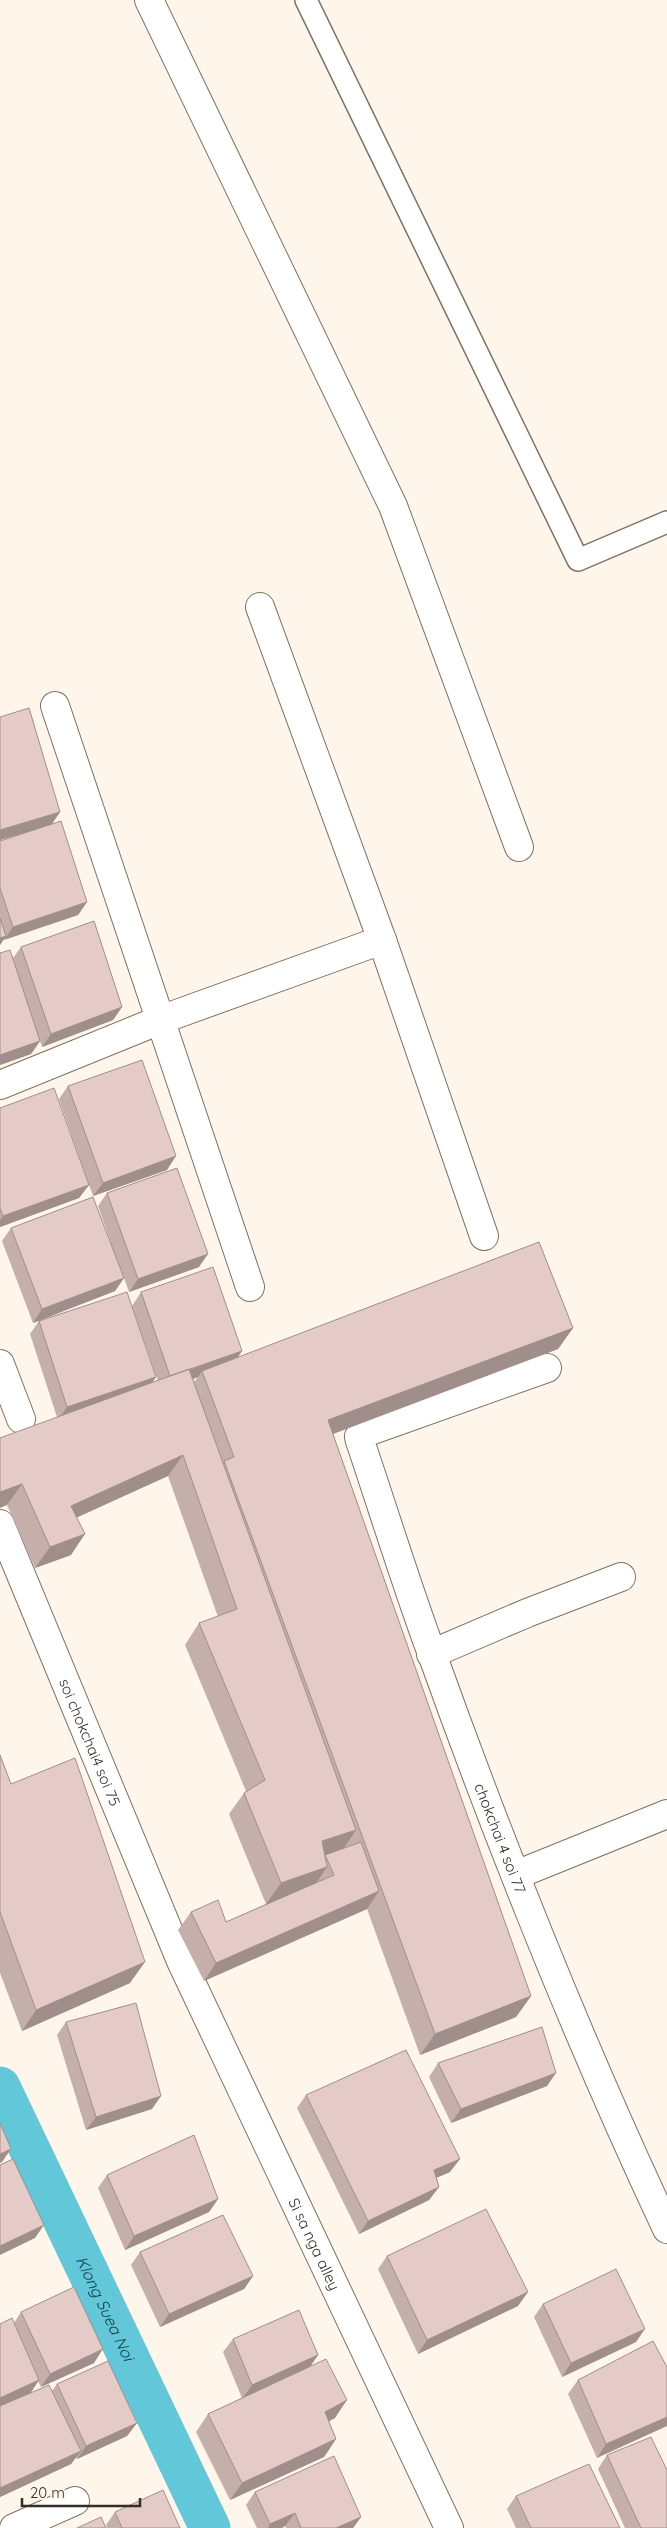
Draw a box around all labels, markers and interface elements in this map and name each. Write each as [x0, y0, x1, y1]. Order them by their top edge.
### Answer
street label: soi chokchai4 soi 75 [55, 1675, 125, 1809]
street label: chokchai 4 soi 77 [471, 1780, 531, 1896]
street label: Si sa nga alley [285, 2195, 345, 2293]
water label: Klong Suea Noi [72, 2253, 139, 2365]
scale bar [22, 2476, 140, 2508]
text: 20 m [30, 2483, 65, 2502]

